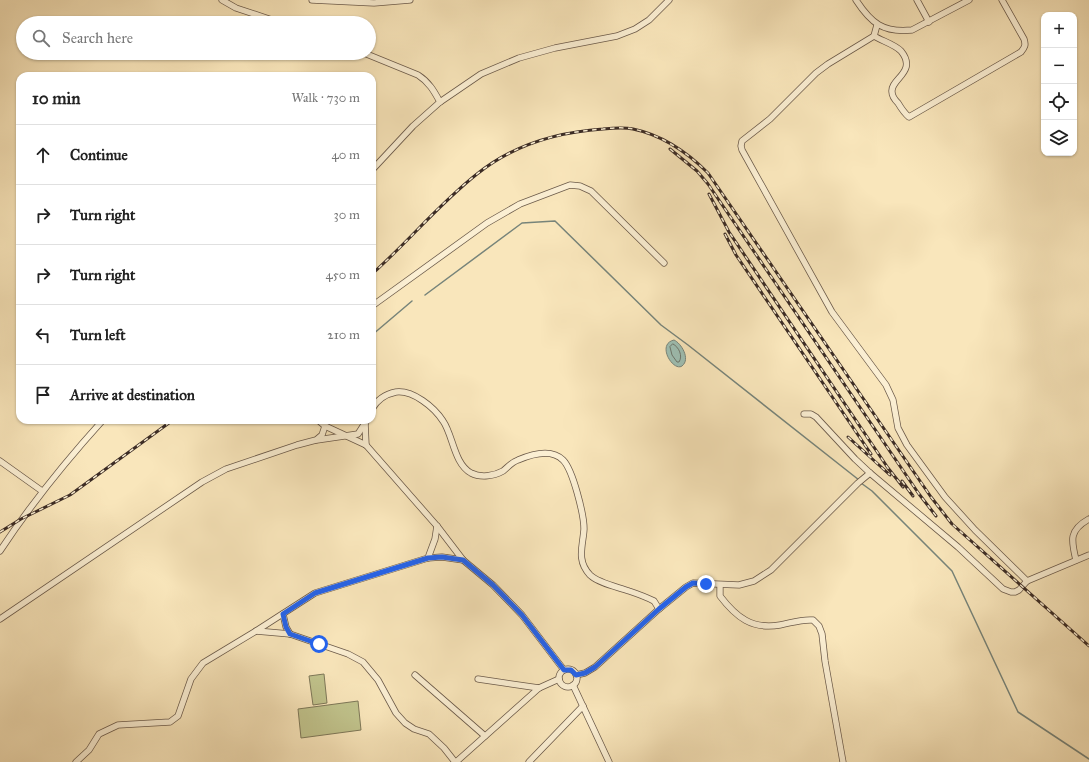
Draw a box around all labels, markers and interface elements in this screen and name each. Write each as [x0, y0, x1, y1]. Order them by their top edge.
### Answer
map controls [1041, 12, 1077, 156]
button: + [1041, 12, 1077, 48]
search box [16, 16, 376, 60]
icon: search [30, 27, 52, 49]
text: Search here [62, 29, 133, 47]
button: − [1041, 48, 1077, 84]
button: locate [1041, 84, 1077, 120]
text: 10 min [32, 88, 80, 109]
text: Walk · 730 m [291, 90, 360, 106]
button: layers [1041, 120, 1077, 156]
icon: ahead [32, 144, 54, 166]
text: Continue [70, 146, 128, 164]
text: 40 m [331, 147, 360, 163]
icon: right [32, 204, 54, 226]
text: Turn right [70, 206, 135, 224]
text: 30 m [334, 207, 360, 223]
icon: right [32, 264, 54, 286]
text: Turn right [70, 266, 135, 284]
text: 450 m [325, 267, 360, 283]
icon: left [32, 324, 54, 346]
text: Turn left [70, 326, 126, 344]
text: 210 m [327, 327, 360, 343]
icon: arrive [32, 384, 54, 406]
text: Arrive at destination [70, 386, 195, 404]
route end [697, 575, 715, 593]
route start [310, 635, 328, 653]

